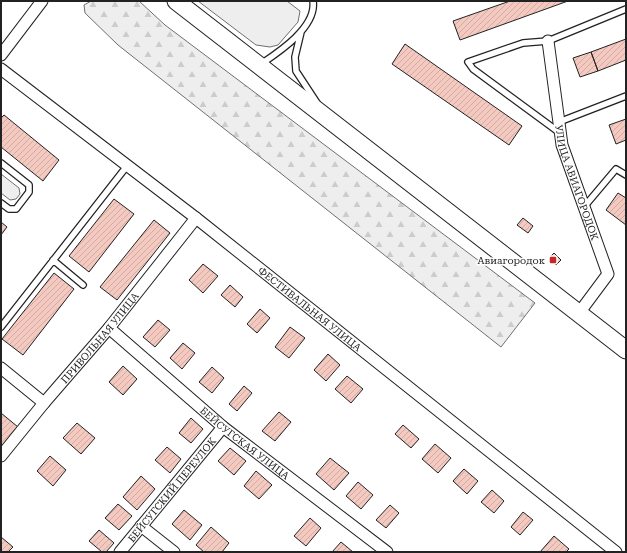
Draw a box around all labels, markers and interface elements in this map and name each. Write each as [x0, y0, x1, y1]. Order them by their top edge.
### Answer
street label: УЛИЦА АВИАГОРОДОК [554, 124, 601, 242]
place label: Авиагородок [478, 255, 546, 266]
marker: Авиагородок [548, 255, 558, 265]
street label: ФЕСТИВАЛЬНАЯ УЛИЦА [256, 264, 364, 353]
street label: ПРИВОЛЬНАЯ УЛИЦА [58, 290, 141, 385]
street label: БЕЙСУГСКАЯ УЛИЦА [198, 404, 292, 481]
street label: БЕЙСУГСКИЙ ПЕРЕУЛОК [125, 435, 218, 544]

